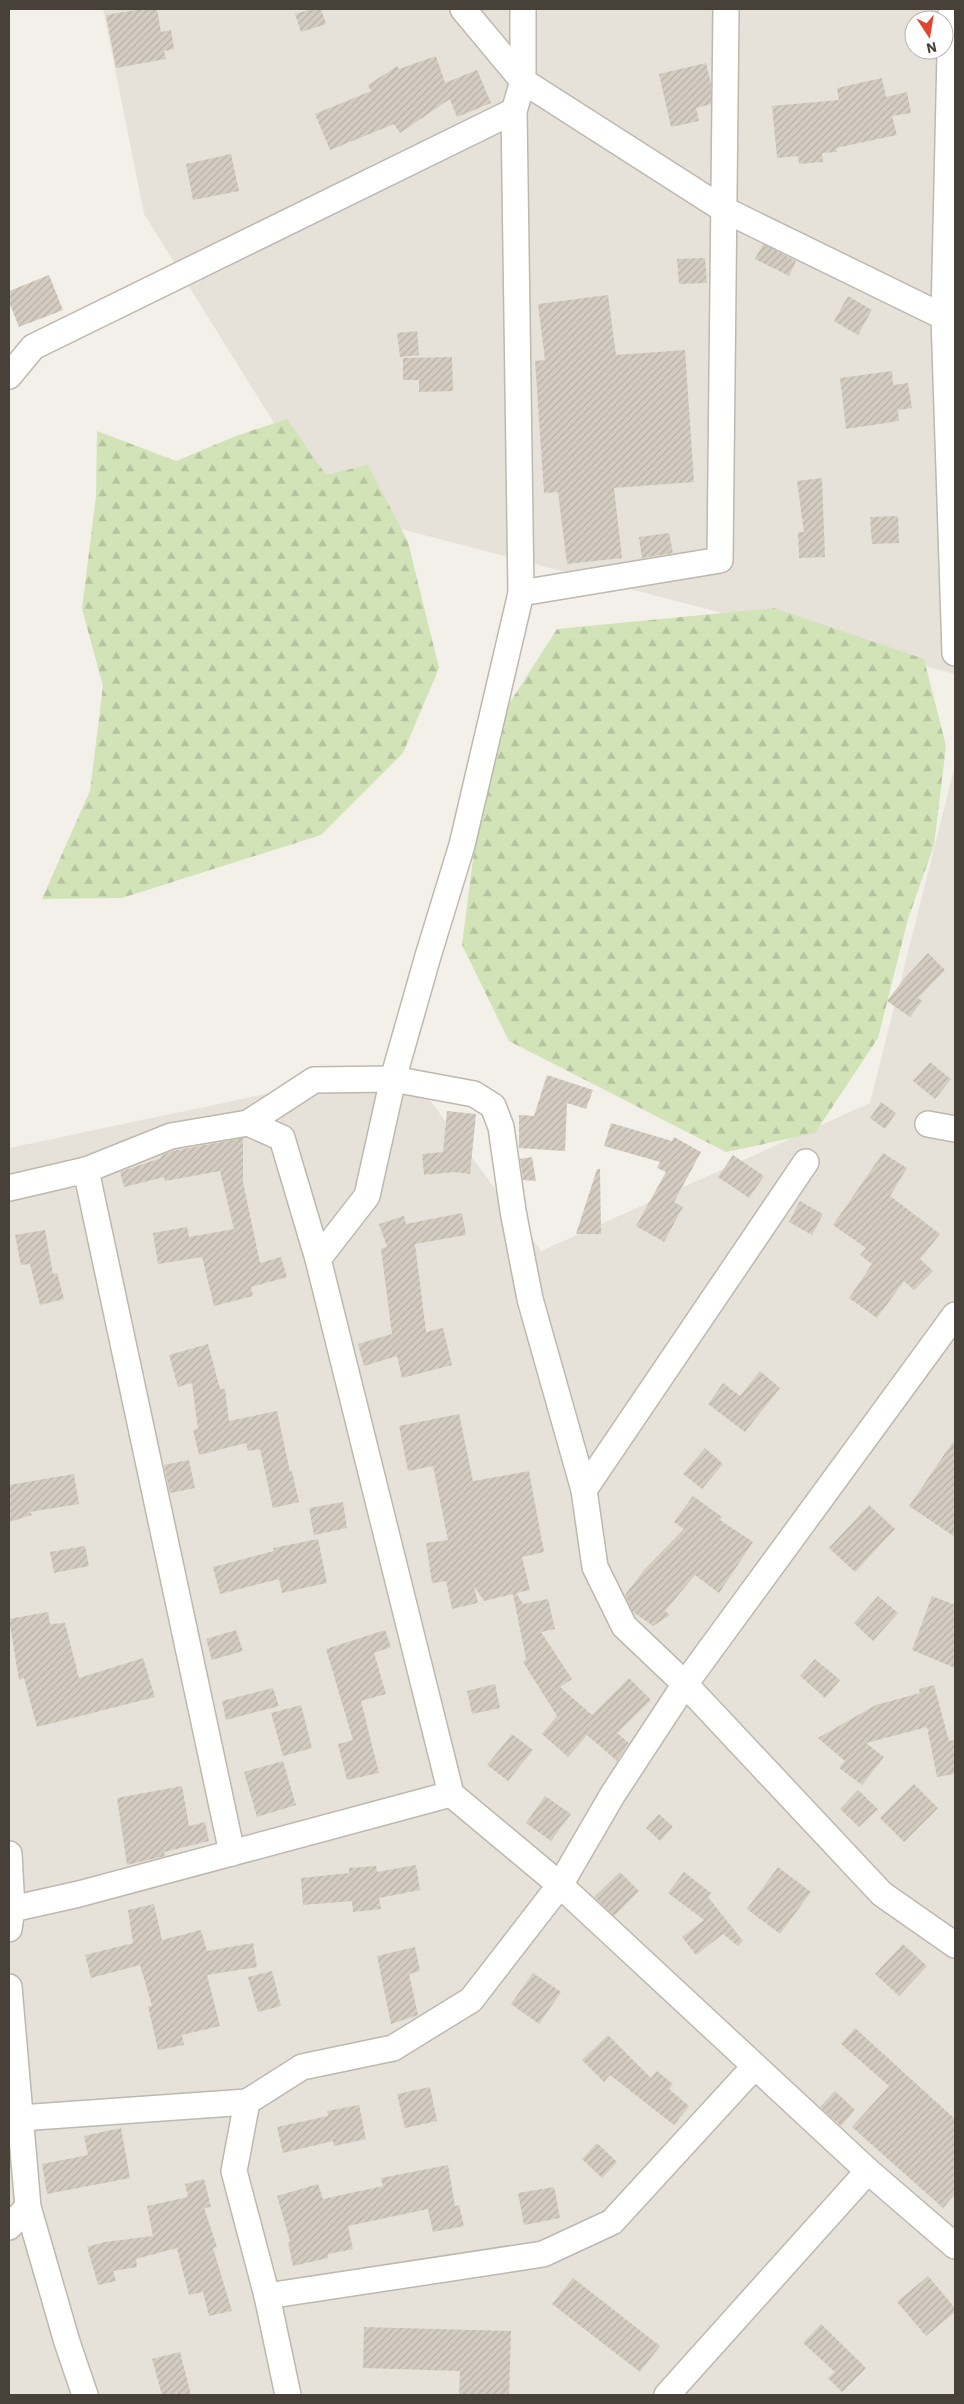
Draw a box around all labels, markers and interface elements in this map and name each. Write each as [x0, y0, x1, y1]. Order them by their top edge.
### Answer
north arrow [904, 10, 954, 60]
text: N [925, 38, 939, 58]

